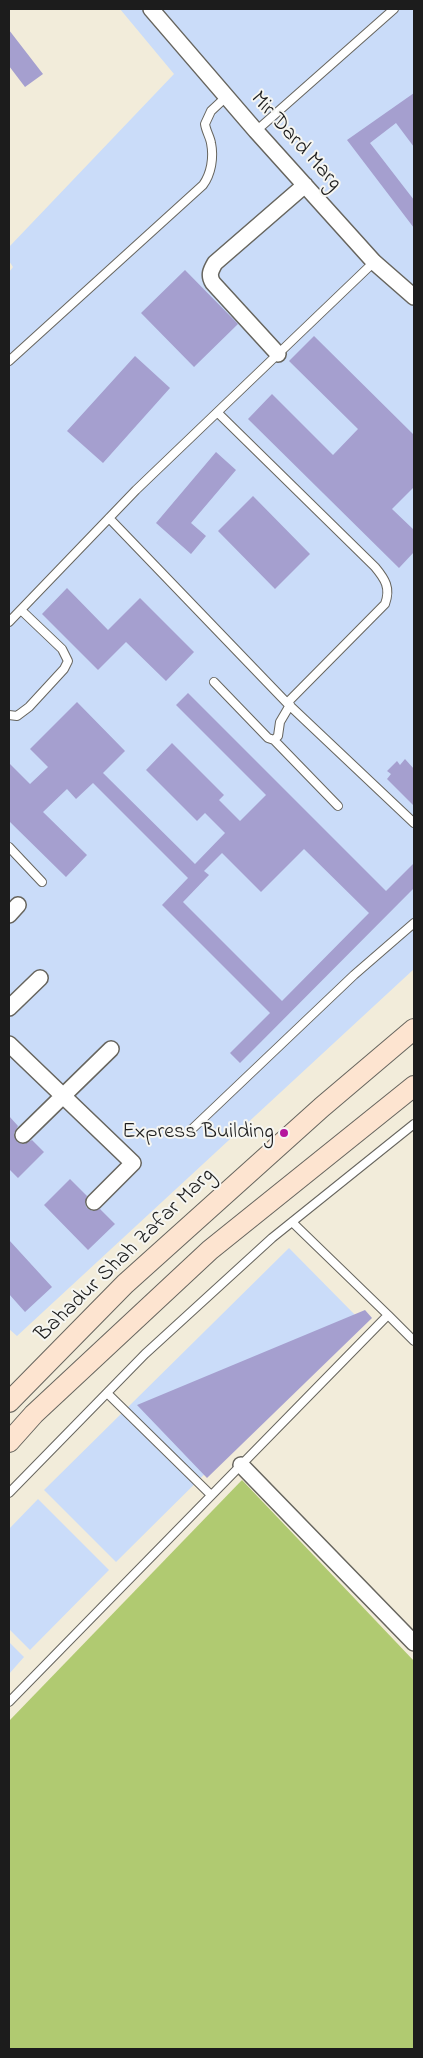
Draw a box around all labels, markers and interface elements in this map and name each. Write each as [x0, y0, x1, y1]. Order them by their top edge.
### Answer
street label: Mir Dard Marg [244, 87, 346, 197]
place label: Express Building [122, 1120, 274, 1146]
marker: Express Building [278, 1127, 290, 1139]
street label: Bahadur Shah Zafar Marg [31, 1163, 221, 1349]

